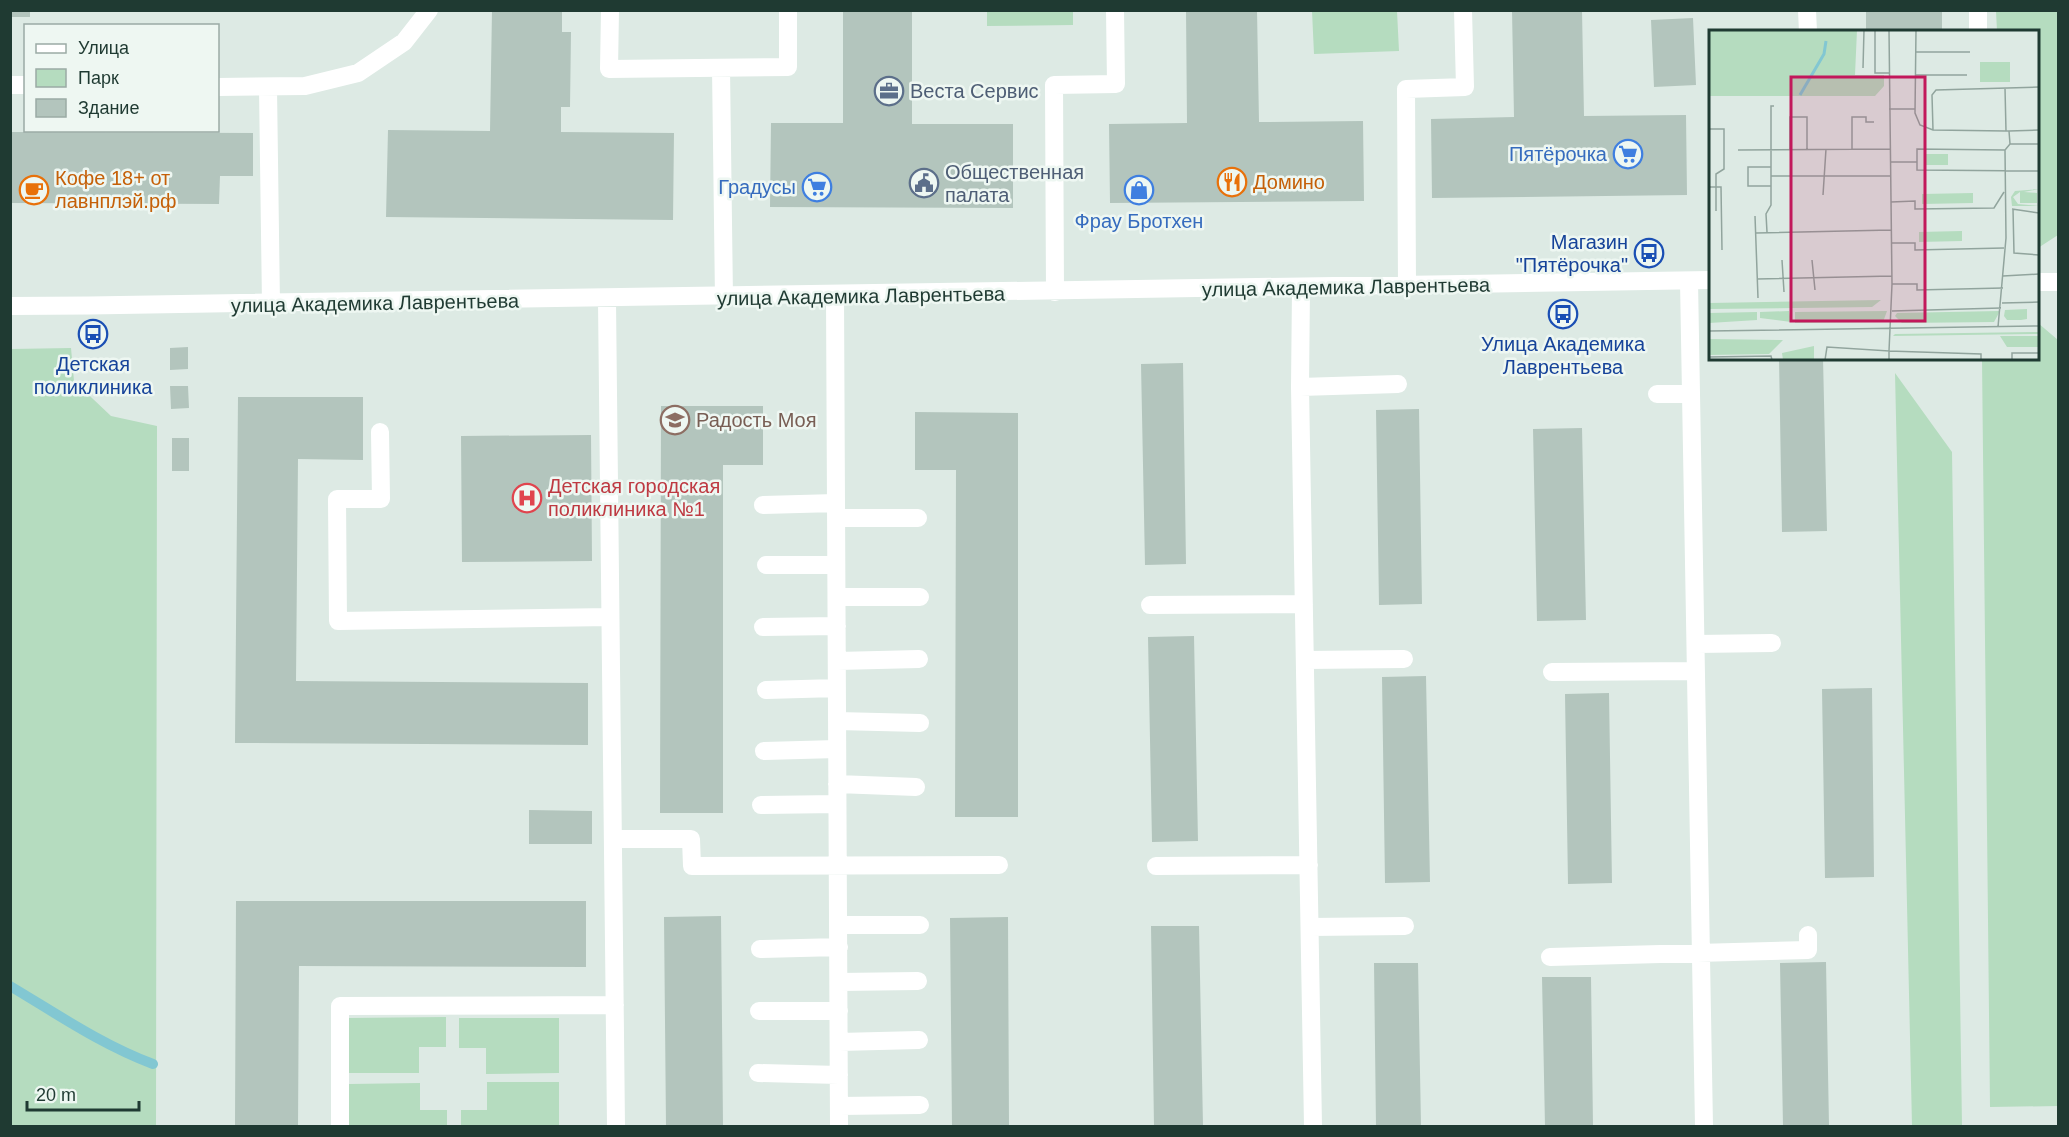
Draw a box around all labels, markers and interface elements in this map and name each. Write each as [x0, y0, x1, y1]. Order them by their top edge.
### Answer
legend [24, 24, 219, 132]
inset map [1709, 30, 2039, 360]
text: Улица [78, 38, 130, 58]
text: Парк [78, 68, 119, 88]
office icon: Веста Сервис [873, 75, 905, 107]
place label: Веста Сервис [910, 80, 1039, 102]
text: Здание [78, 98, 139, 118]
supermarket icon: Пятёрочка [1612, 138, 1644, 170]
place label: Пятёрочка [1509, 143, 1608, 165]
place label: Общественная палата [945, 161, 1084, 206]
restaurant icon: Домино [1216, 166, 1248, 198]
place label: Кофе 18+ от лавнплэй.рф [55, 167, 176, 212]
public building icon: Общественная палата [908, 167, 940, 199]
supermarket icon: Градусы [801, 171, 833, 203]
place label: Домино [1253, 171, 1325, 193]
cafe icon: Кофе 18+ от лавнплэй.рф [18, 174, 50, 206]
shop icon: Фрау Бротхен [1123, 174, 1155, 206]
place label: Градусы [718, 176, 796, 198]
place label: Фрау Бротхен [1075, 210, 1203, 232]
place label: Магазин "Пятёрочка" [1516, 231, 1628, 276]
bus stop icon: Магазин "Пятёрочка" [1633, 237, 1665, 269]
street label: улица Академика Лаврентьева [1202, 273, 1491, 301]
street label: улица Академика Лаврентьева [717, 282, 1006, 310]
street label: улица Академика Лаврентьева [231, 289, 520, 317]
bus stop icon: Улица Академика Лаврентьева [1547, 298, 1579, 330]
bus stop icon: Детская поликлиника [77, 318, 109, 350]
place label: Улица Академика Лаврентьева [1481, 333, 1646, 378]
place label: Детская поликлиника [34, 353, 153, 398]
school or university icon: Радость Моя [659, 404, 691, 436]
place label: Радость Моя [696, 409, 817, 431]
place label: Детская городская поликлиника №1 [548, 475, 720, 520]
hospital icon: Детская городская поликлиника №1 [511, 482, 543, 514]
scale bar [27, 1074, 140, 1112]
text: 20 m [36, 1085, 76, 1105]

